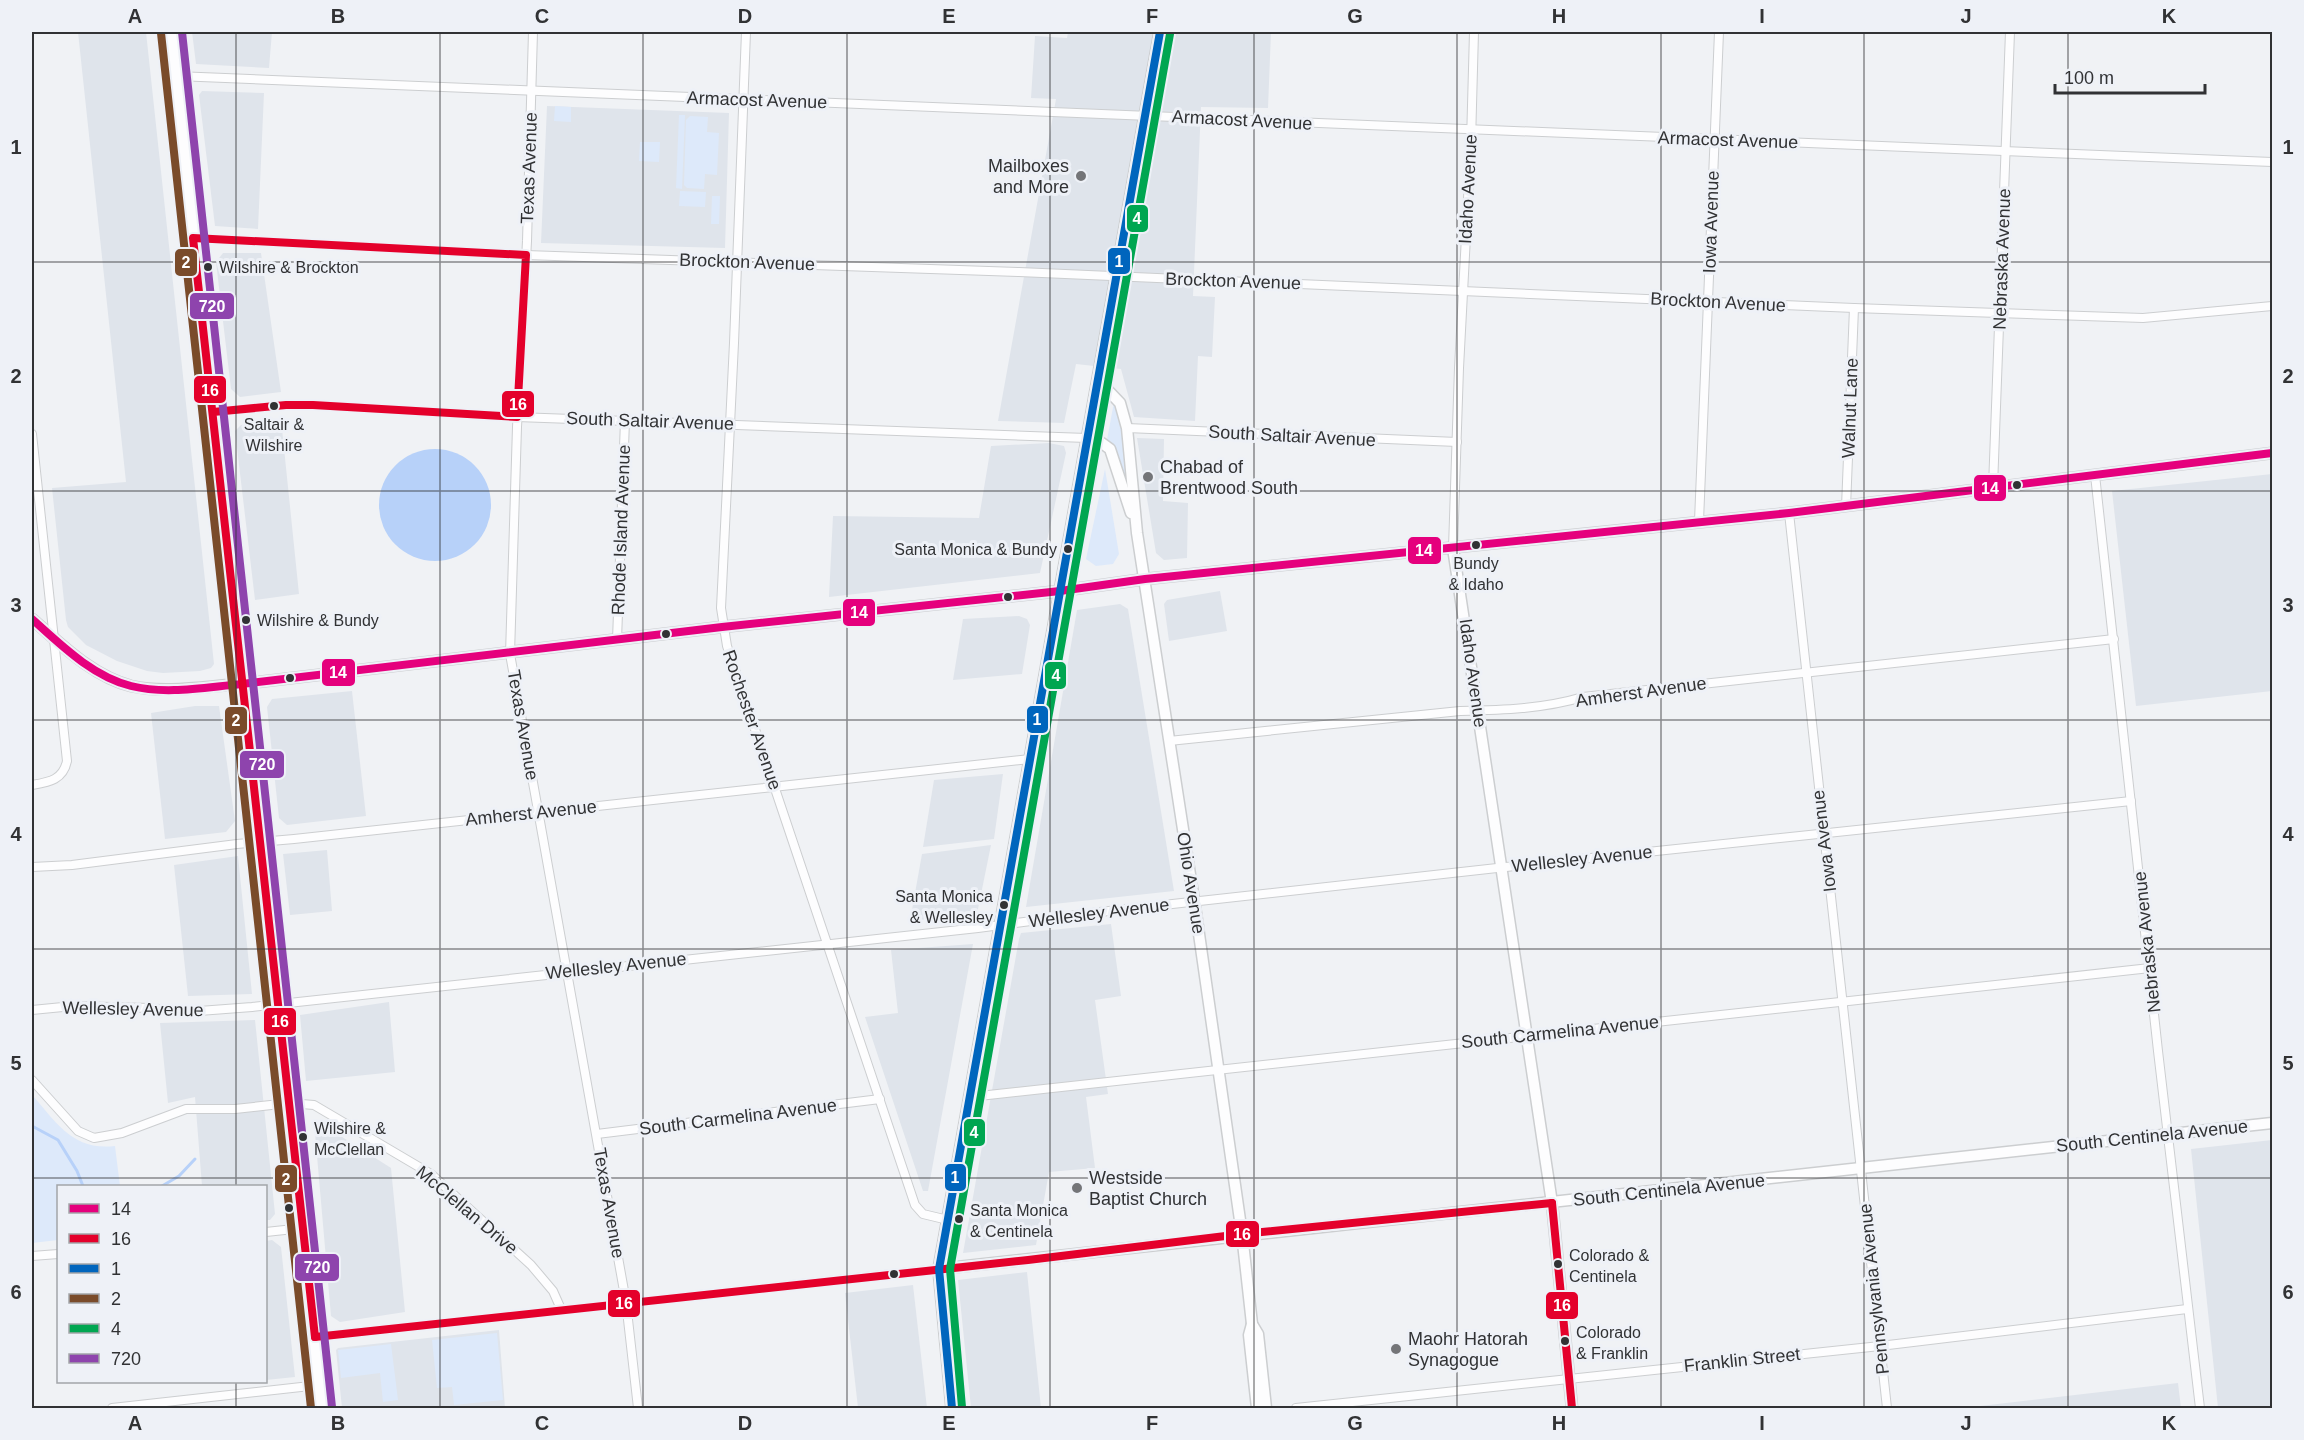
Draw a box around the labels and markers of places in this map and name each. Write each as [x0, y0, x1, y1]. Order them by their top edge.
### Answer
place label: Mailboxes and More [988, 156, 1069, 197]
marker: Mailboxes and More [1074, 169, 1088, 183]
place label: Wilshire & Brockton [219, 259, 359, 276]
marker: Wilshire & Brockton [202, 261, 214, 273]
marker: Saltair & Wilshire [268, 400, 280, 412]
place label: Saltair & Wilshire [244, 416, 305, 454]
place label: Chabad of Brentwood South [1160, 457, 1298, 498]
marker: Chabad of Brentwood South [1141, 470, 1155, 484]
unlabelled marker [2011, 479, 2023, 491]
marker: Bundy & Idaho [1470, 539, 1482, 551]
place label: Santa Monica & Bundy [894, 541, 1057, 558]
marker: Santa Monica & Bundy [1062, 543, 1074, 555]
place label: Bundy & Idaho [1448, 555, 1504, 593]
unlabelled marker [1002, 591, 1014, 603]
place label: Wilshire & Bundy [257, 612, 379, 629]
marker: Wilshire & Bundy [240, 614, 252, 626]
unlabelled marker [660, 628, 672, 640]
unlabelled marker [284, 672, 296, 684]
place label: Santa Monica & Wellesley [895, 888, 993, 926]
marker: Santa Monica & Wellesley [998, 899, 1010, 911]
place label: Wilshire & McClellan [314, 1120, 386, 1158]
marker: Wilshire & McClellan [297, 1131, 309, 1143]
place label: Westside Baptist Church [1089, 1168, 1207, 1209]
marker: Westside Baptist Church [1070, 1181, 1084, 1195]
unlabelled marker [283, 1202, 295, 1214]
place label: Santa Monica & Centinela [970, 1202, 1068, 1240]
marker: Santa Monica & Centinela [953, 1213, 965, 1225]
place label: Colorado & Centinela [1569, 1247, 1649, 1285]
marker: Colorado & Centinela [1552, 1258, 1564, 1270]
unlabelled marker [888, 1268, 900, 1280]
place label: Colorado & Franklin [1576, 1324, 1648, 1362]
place label: Maohr Hatorah Synagogue [1408, 1329, 1528, 1370]
marker: Colorado & Franklin [1559, 1335, 1571, 1347]
marker: Maohr Hatorah Synagogue [1389, 1342, 1403, 1356]

